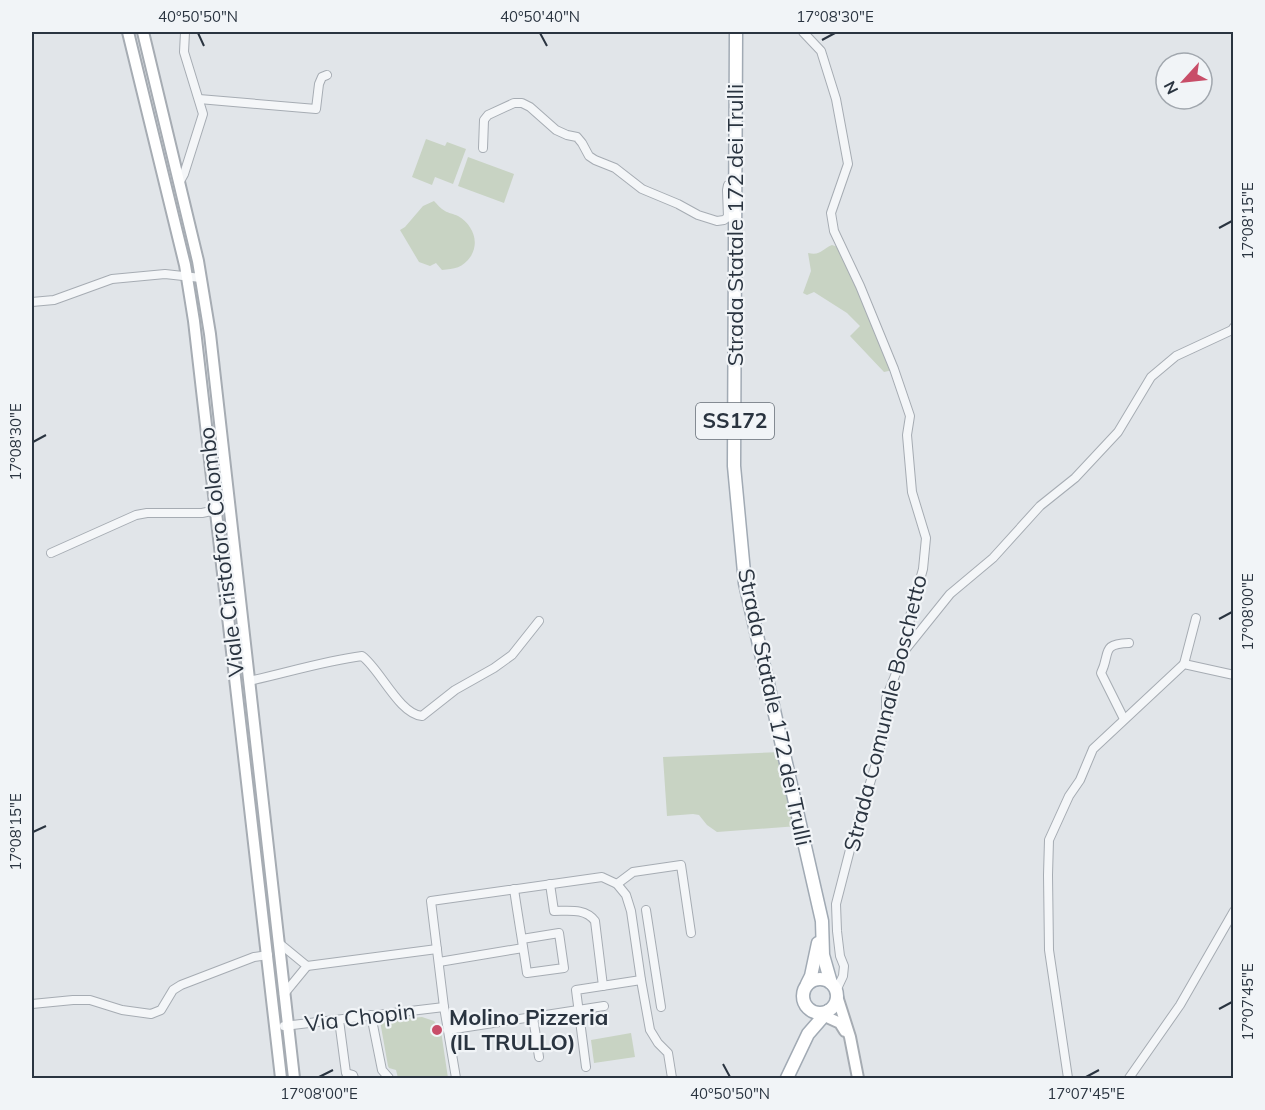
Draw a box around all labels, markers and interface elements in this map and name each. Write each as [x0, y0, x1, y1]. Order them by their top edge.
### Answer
text: 40°50'50"N [158, 7, 238, 26]
text: 40°50'40"N [500, 7, 580, 26]
text: 17°08'30"E [796, 7, 874, 26]
north arrow [1154, 51, 1214, 111]
text: N [1159, 78, 1182, 98]
street label: Strada Statale 172 dei Trulli [721, 84, 749, 366]
text: 17°08'15"E [1238, 182, 1257, 260]
text: 17°08'30"E [6, 403, 25, 481]
road number: SS172 [696, 403, 774, 439]
street label: Viale Cristoforo Colombo [192, 426, 250, 678]
street label: Strada Statale 172 dei Trulli [732, 566, 818, 848]
street label: Strada Comunale Boschetto [837, 572, 933, 854]
text: 17°08'00"E [1238, 573, 1257, 651]
text: 17°08'15"E [6, 793, 25, 871]
text: 17°07'45"E [1238, 963, 1257, 1041]
street label: Via Chopin [303, 996, 417, 1038]
place label: Molino Pizzeria (IL TRULLO) [449, 1003, 608, 1056]
marker: Molino Pizzeria (IL TRULLO) [430, 1023, 444, 1037]
text: 17°08'00"E [280, 1084, 358, 1103]
text: 40°50'50"N [690, 1084, 770, 1103]
text: 17°07'45"E [1047, 1084, 1125, 1103]

